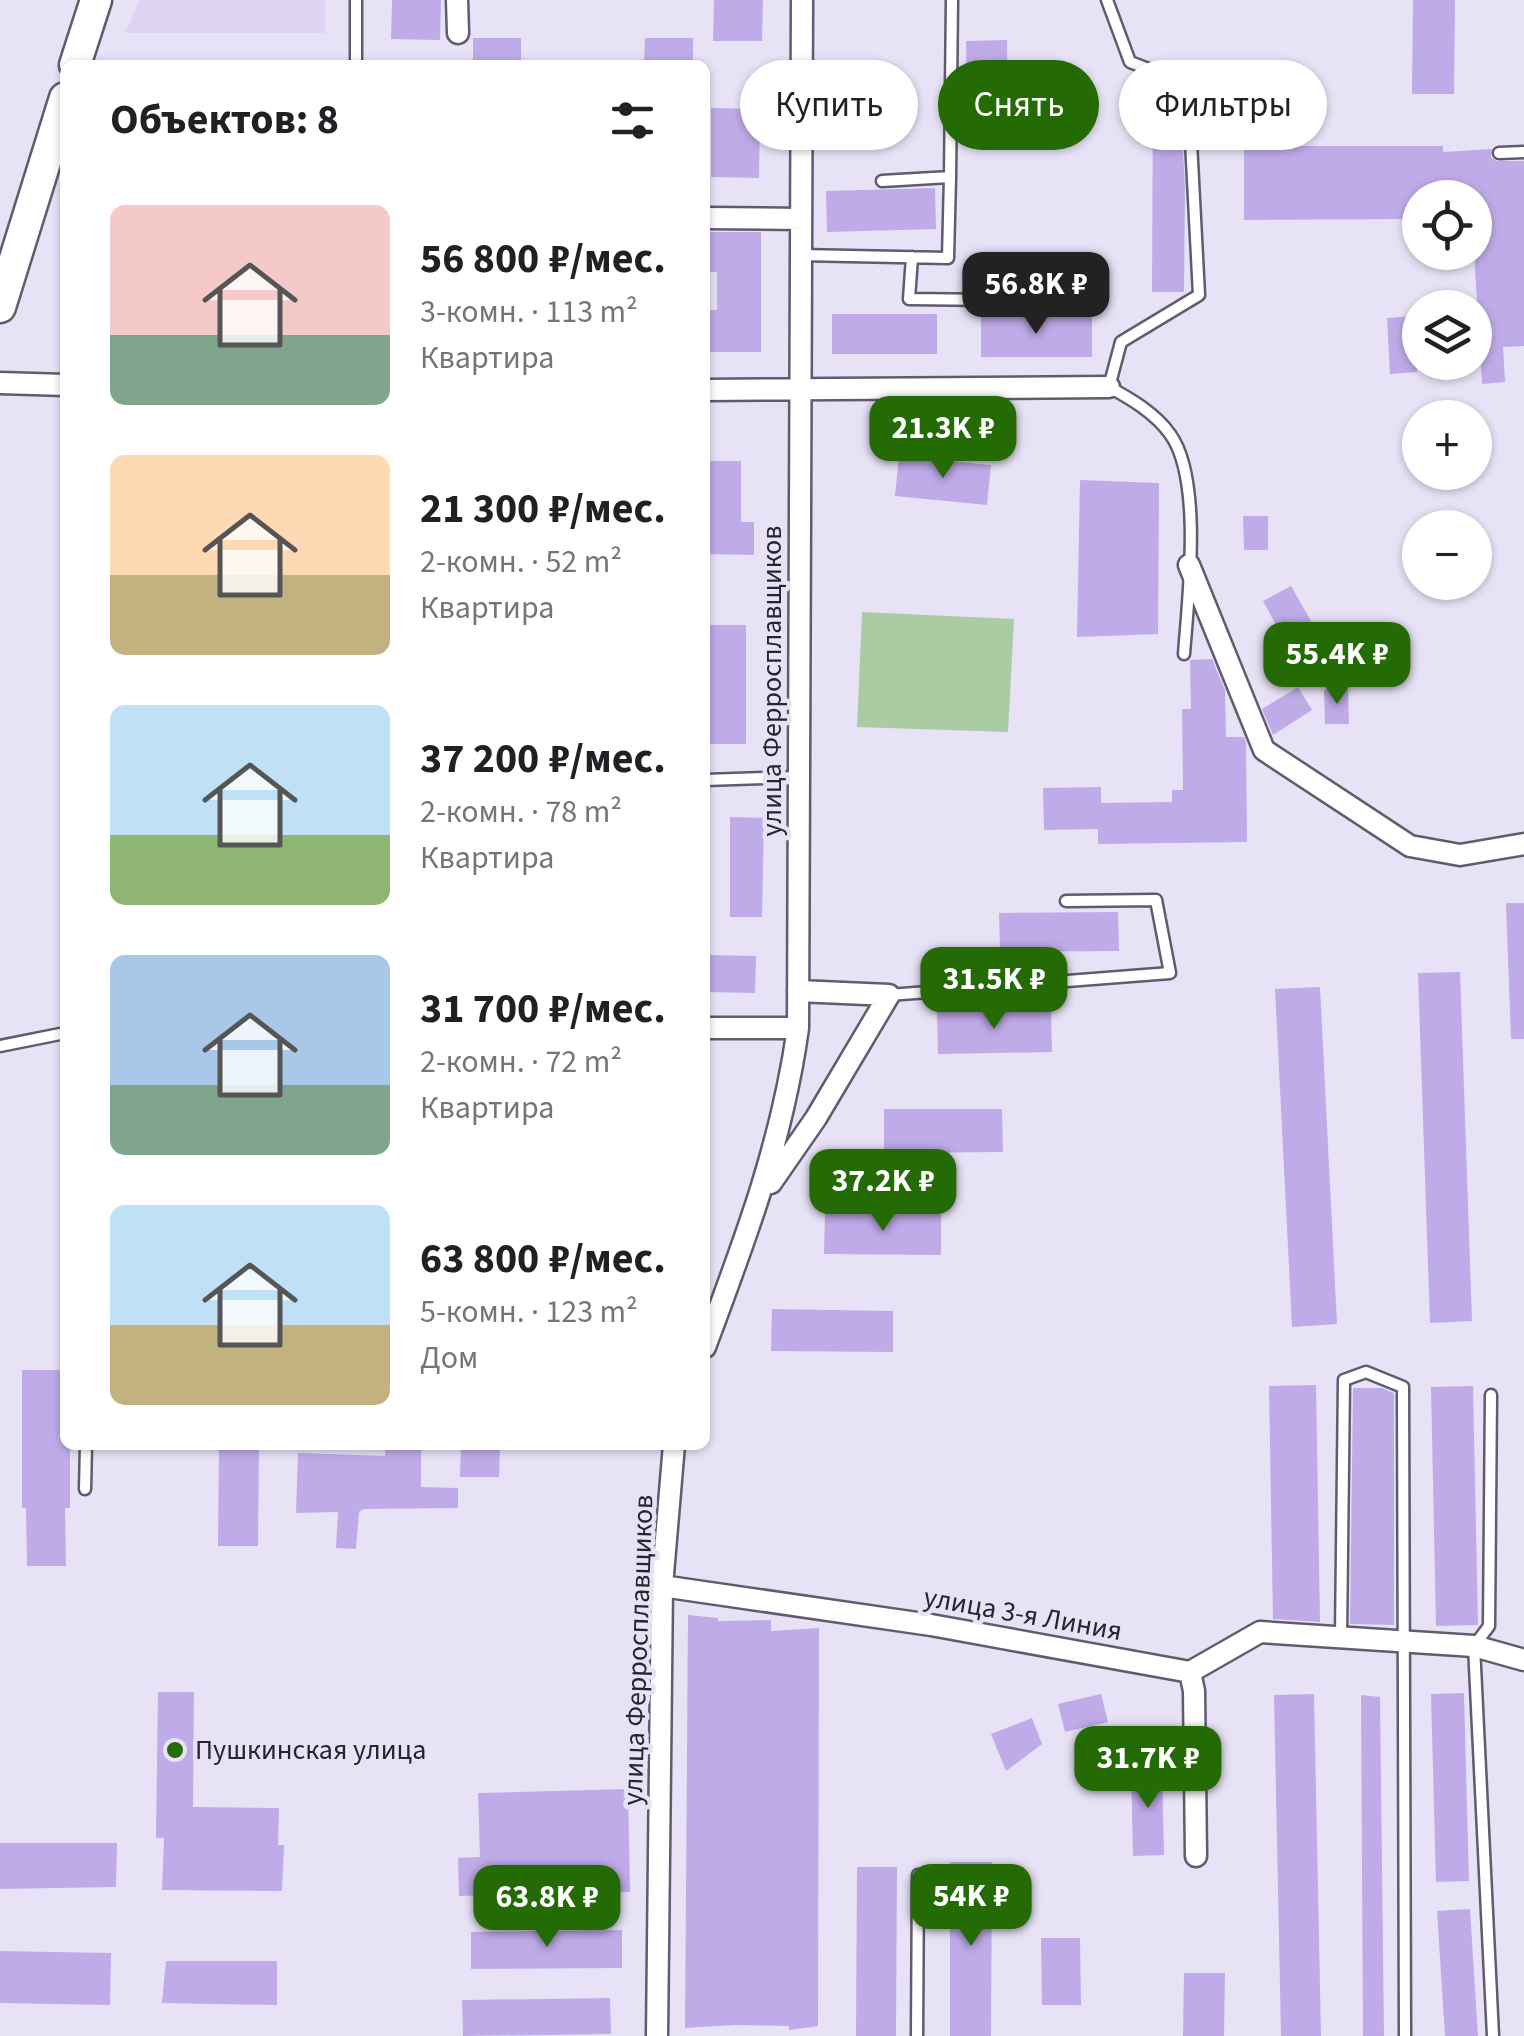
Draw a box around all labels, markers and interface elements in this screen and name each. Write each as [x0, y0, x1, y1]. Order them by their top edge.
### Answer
chip: Купить [740, 60, 918, 150]
chip: Снять [938, 60, 1099, 150]
chip: Фильтры [1119, 60, 1327, 150]
text: Объектов: 8 [110, 90, 339, 150]
icon: filters [605, 93, 660, 148]
map controls [1402, 180, 1492, 600]
button: locate [1402, 180, 1492, 270]
text: 56 800 ₽/мес. [420, 229, 666, 289]
icon: home [190, 245, 310, 365]
pin: 56.8K ₽ [944, 252, 1128, 337]
text: 56.8K ₽ [984, 261, 1088, 307]
text: 3-комн. · 113 m² [420, 289, 638, 335]
button: layers [1402, 290, 1492, 380]
text: Квартира [420, 335, 554, 381]
pin: 21.3K ₽ [851, 396, 1035, 481]
button: + [1402, 400, 1492, 490]
text: 21.3K ₽ [891, 405, 995, 451]
text: 21 300 ₽/мес. [420, 479, 666, 539]
icon: home [190, 495, 310, 615]
button: − [1402, 510, 1492, 600]
street label: улица Ферросплавщиков [752, 526, 792, 837]
text: 2-комн. · 52 m² [420, 539, 622, 585]
text: Квартира [420, 585, 554, 631]
pin: 55.4K ₽ [1245, 622, 1429, 707]
text: 55.4K ₽ [1285, 631, 1389, 677]
text: 37 200 ₽/мес. [420, 729, 666, 789]
icon: home [190, 745, 310, 865]
text: 2-комн. · 78 m² [420, 789, 622, 835]
text: Квартира [420, 835, 554, 881]
pin: 31.5K ₽ [902, 947, 1086, 1032]
text: 31.5K ₽ [942, 956, 1046, 1002]
text: 31 700 ₽/мес. [420, 979, 666, 1039]
icon: home [190, 995, 310, 1115]
text: 2-комн. · 72 m² [420, 1039, 622, 1085]
text: Квартира [420, 1085, 554, 1131]
pin: 37.2K ₽ [791, 1149, 975, 1234]
text: 37.2K ₽ [831, 1158, 935, 1204]
text: 63 800 ₽/мес. [420, 1229, 666, 1289]
icon: home [190, 1245, 310, 1365]
text: 5-комн. · 123 m² [420, 1289, 638, 1335]
text: Дом [420, 1335, 478, 1381]
street label: улица Ферросплавщиков [613, 1494, 663, 1806]
street label: улица 3-я Линия [921, 1577, 1125, 1651]
pin: 31.7K ₽ [1056, 1726, 1240, 1811]
place label: Пушкинская улица [195, 1730, 426, 1770]
text: 31.7K ₽ [1096, 1735, 1200, 1781]
marker: Пушкинская улица [164, 1739, 186, 1761]
pin: 54K ₽ [901, 1864, 1041, 1949]
pin: 63.8K ₽ [455, 1865, 639, 1950]
text: 54K ₽ [933, 1873, 1009, 1919]
text: 63.8K ₽ [495, 1874, 599, 1920]

